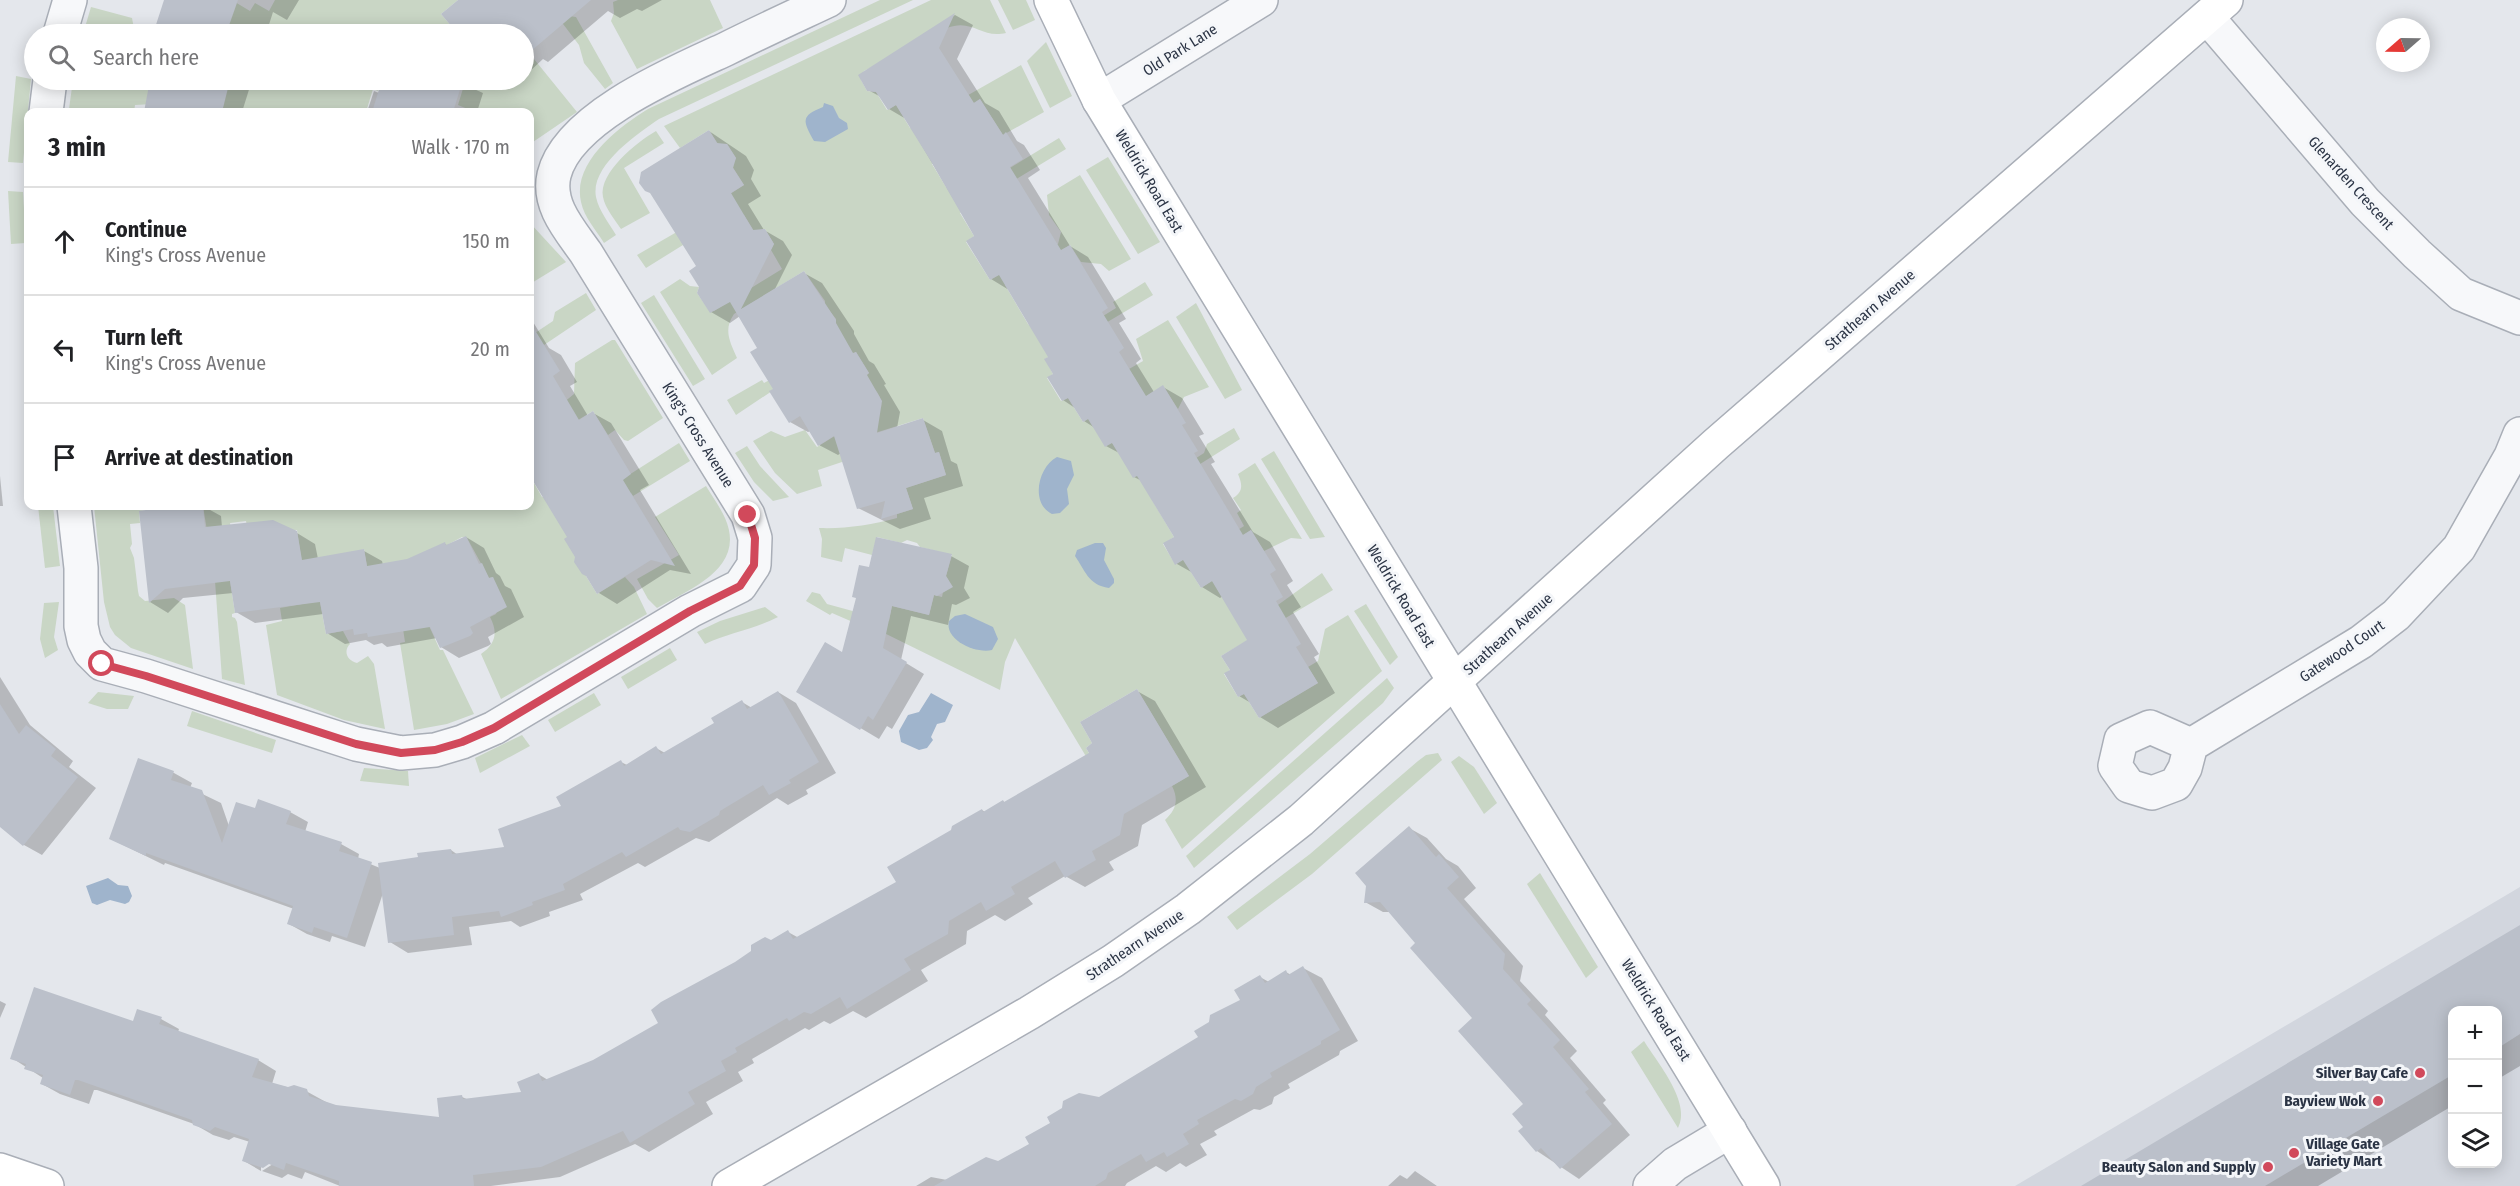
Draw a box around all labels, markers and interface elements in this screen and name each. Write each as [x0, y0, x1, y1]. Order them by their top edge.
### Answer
north arrow [2376, 18, 2430, 72]
street label: Old Park Lane [1140, 20, 1220, 80]
search box [24, 24, 534, 90]
icon: search [45, 41, 78, 74]
text: Search here [93, 44, 199, 71]
street label: Weldrick Road East [1111, 126, 1187, 236]
text: 3 min [48, 132, 106, 163]
street label: Glenarden Crescent [2304, 133, 2398, 233]
text: Walk · 170 m [412, 135, 510, 159]
text: Continue [105, 216, 187, 243]
icon: ahead [48, 225, 81, 258]
text: 150 m [463, 229, 510, 253]
text: King's Cross Avenue [105, 243, 266, 267]
street label: Strathearn Avenue [1821, 266, 1919, 354]
text: Turn left [105, 324, 183, 351]
icon: left [48, 333, 81, 366]
text: 20 m [471, 337, 510, 361]
text: King's Cross Avenue [105, 351, 266, 375]
street label: King's Cross Avenue [658, 379, 738, 491]
icon: arrive [48, 441, 81, 474]
text: Arrive at destination [105, 444, 293, 471]
route end [734, 501, 760, 527]
street label: Weldrick Road East [1363, 541, 1439, 651]
street label: Strathearn Avenue [1460, 589, 1556, 679]
street label: Gatewood Court [2296, 616, 2388, 686]
route start [88, 650, 114, 676]
street label: Strathearn Avenue [1083, 906, 1187, 984]
street label: Weldrick Road East [1618, 956, 1695, 1064]
map controls [2448, 1006, 2502, 1168]
button: + [2448, 1006, 2502, 1060]
button: − [2448, 1060, 2502, 1114]
place label: Silver Bay Cafe [2316, 1064, 2408, 1082]
marker: Silver Bay Cafe [2413, 1066, 2427, 1080]
place label: Bayview Wok [2284, 1092, 2366, 1110]
marker: Bayview Wok [2371, 1094, 2385, 1108]
button: layers [2448, 1114, 2502, 1168]
place label: Village Gate Variety Mart [2305, 1135, 2383, 1170]
marker: Village Gate Variety Mart [2287, 1146, 2301, 1160]
place label: Beauty Salon and Supply [2102, 1158, 2257, 1176]
marker: Beauty Salon and Supply [2261, 1160, 2275, 1174]

